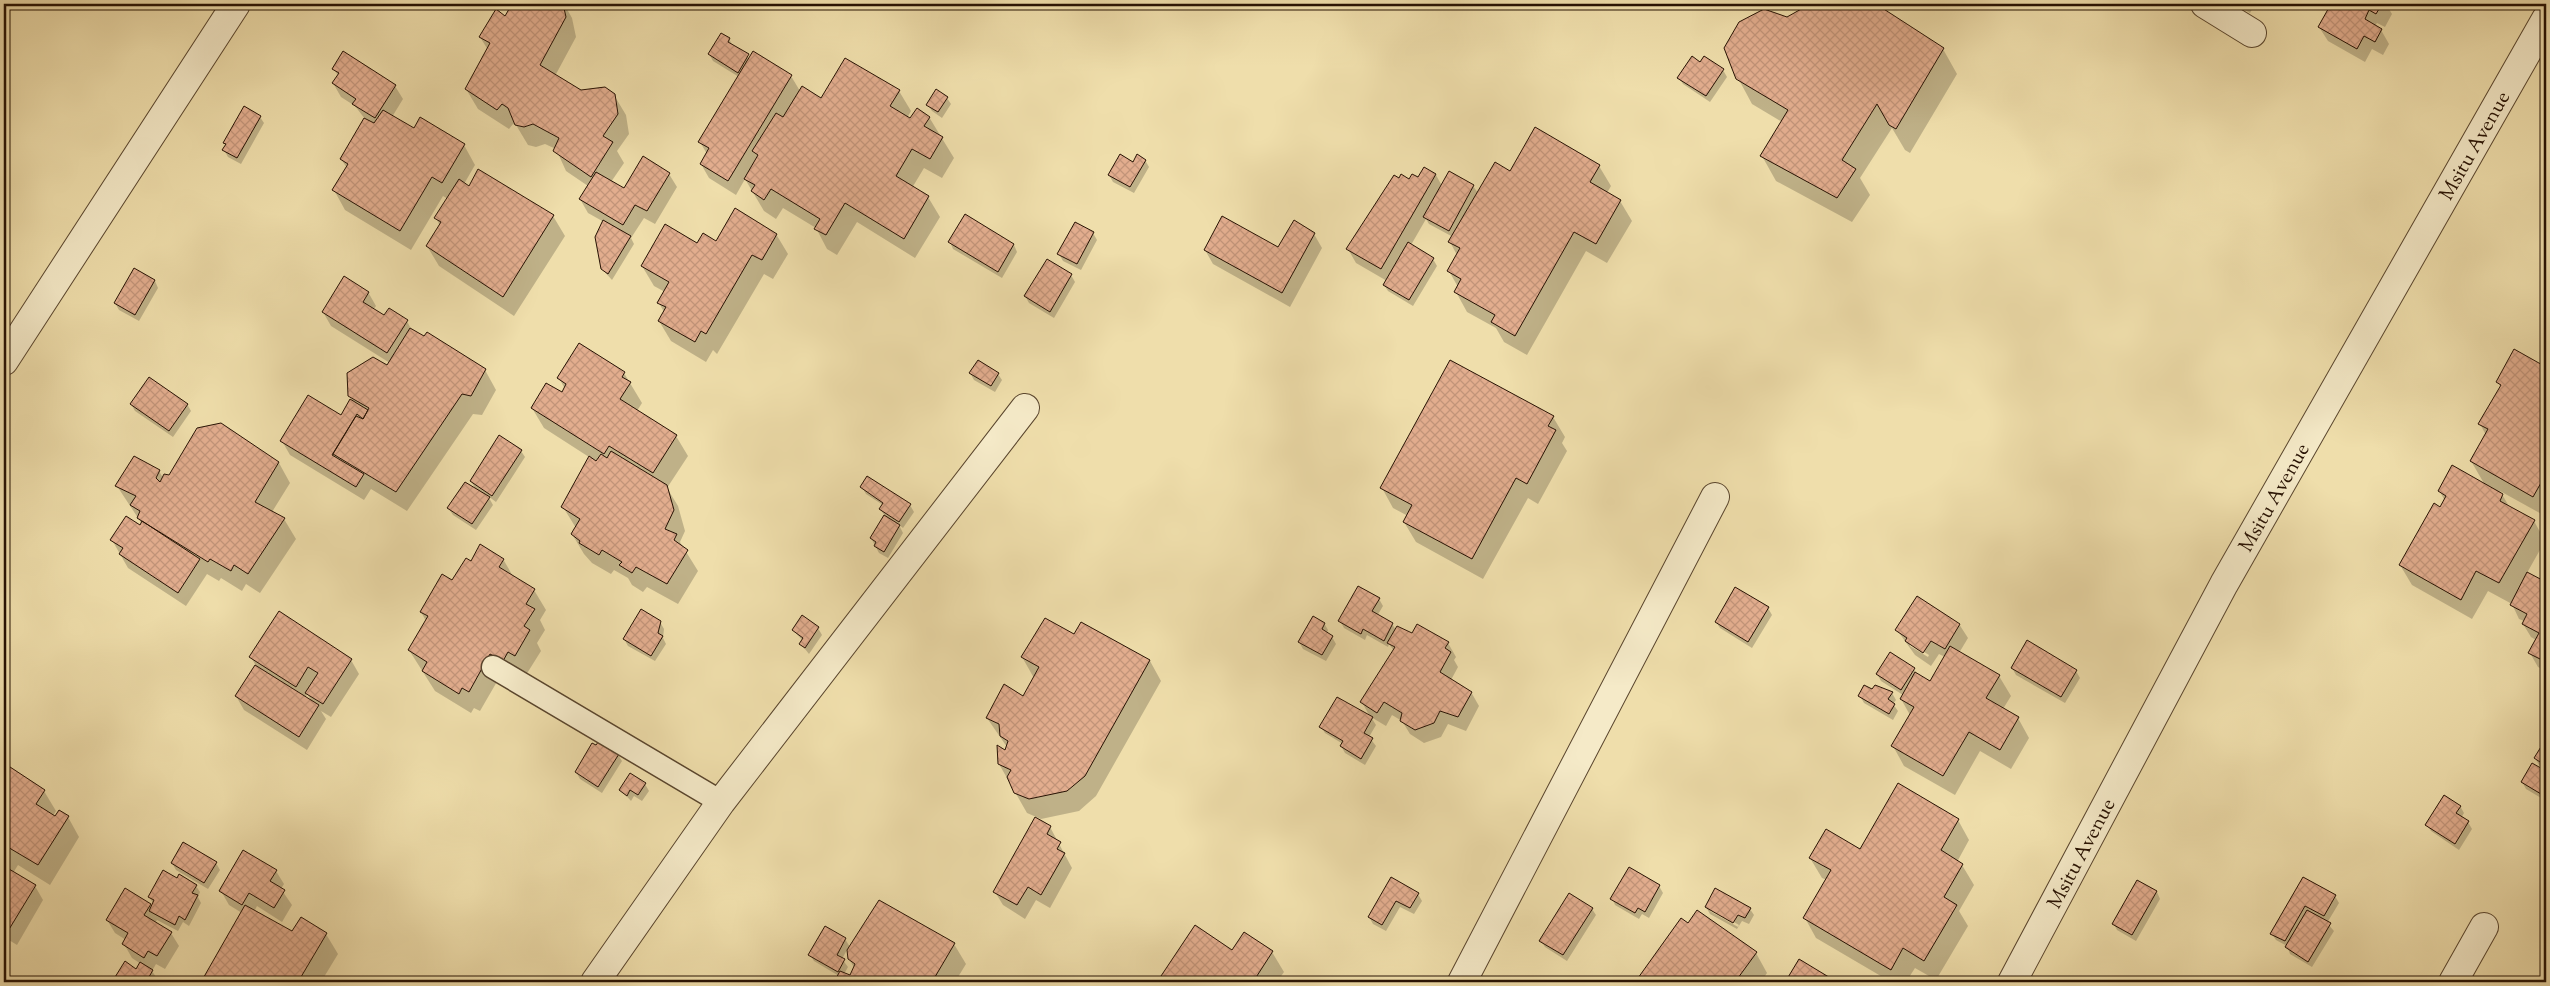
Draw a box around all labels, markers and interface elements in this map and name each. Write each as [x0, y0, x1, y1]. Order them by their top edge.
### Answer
street label: Msitu Avenue [2434, 87, 2519, 206]
street label: Msitu Avenue [2233, 438, 2318, 558]
street label: Msitu Avenue [2042, 794, 2124, 915]

